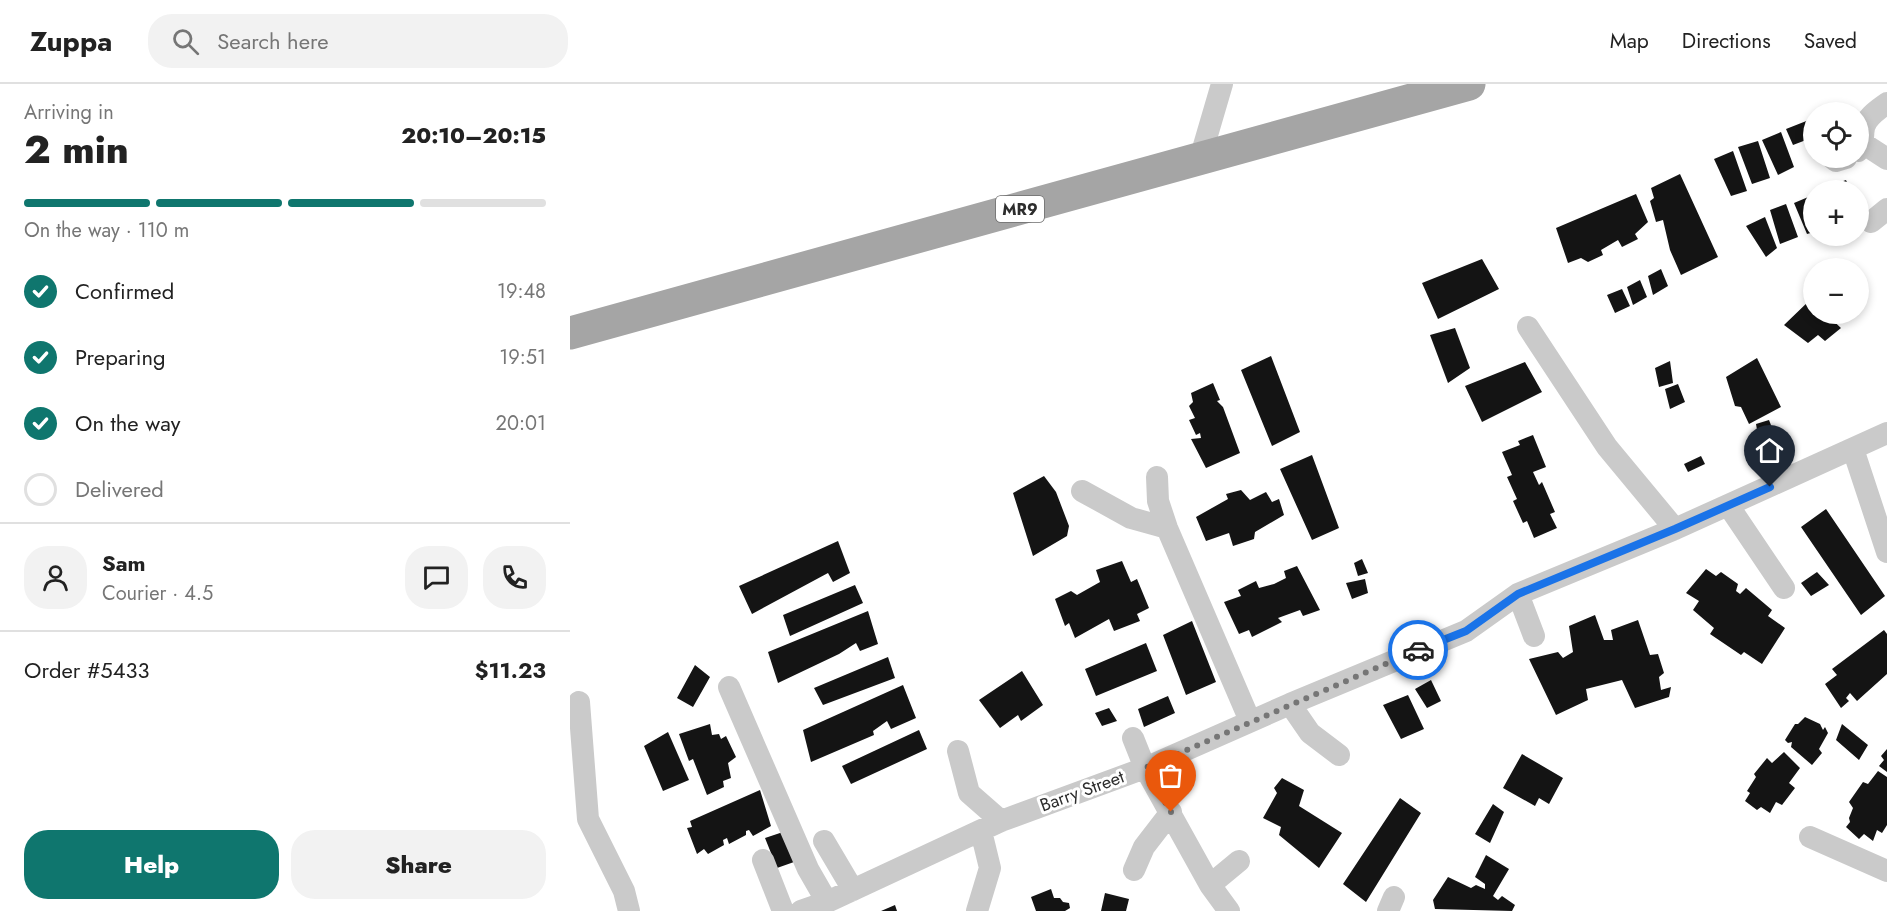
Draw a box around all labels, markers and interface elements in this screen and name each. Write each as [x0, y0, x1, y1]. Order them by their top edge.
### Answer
search box [148, 14, 568, 68]
text: Zuppa [30, 21, 112, 62]
icon: search [169, 25, 202, 58]
text: Search here [217, 25, 329, 57]
text: Map [1610, 26, 1649, 56]
text: Directions [1682, 26, 1771, 56]
text: Saved [1804, 26, 1857, 56]
text: Arriving in [24, 98, 114, 127]
map controls [1803, 102, 1869, 324]
button: locate [1803, 102, 1869, 168]
text: 20:10–20:15 [401, 119, 546, 151]
text: 2 min [24, 121, 129, 178]
button: + [1803, 180, 1869, 246]
road number: MR9 [996, 196, 1044, 222]
text: On the way · 110 m [24, 216, 189, 245]
button: − [1803, 258, 1869, 324]
icon: check [24, 275, 57, 308]
text: Confirmed [75, 275, 174, 307]
text: 19:48 [497, 277, 546, 306]
icon: check [24, 341, 57, 374]
text: Preparing [75, 341, 166, 373]
text: 19:51 [499, 343, 546, 372]
icon: check [24, 407, 57, 440]
text: On the way [75, 407, 180, 439]
text: 20:01 [496, 409, 546, 438]
pin [1744, 425, 1795, 487]
icon: home [1753, 434, 1786, 467]
text: Delivered [75, 473, 164, 505]
button: person [24, 546, 87, 609]
button: chat [405, 546, 468, 609]
button: phone [483, 546, 546, 609]
text: Sam [102, 547, 146, 579]
text: Courier · 4.5 [102, 579, 213, 608]
courier [1388, 620, 1448, 680]
icon: car [1402, 634, 1435, 667]
text: Order #5433 [24, 654, 150, 686]
text: $11.23 [475, 654, 546, 686]
pin [1145, 750, 1196, 812]
icon: bag [1154, 759, 1187, 792]
street label: Barry Street [1036, 764, 1128, 818]
button: Help [24, 830, 279, 899]
button: Share [291, 830, 546, 899]

